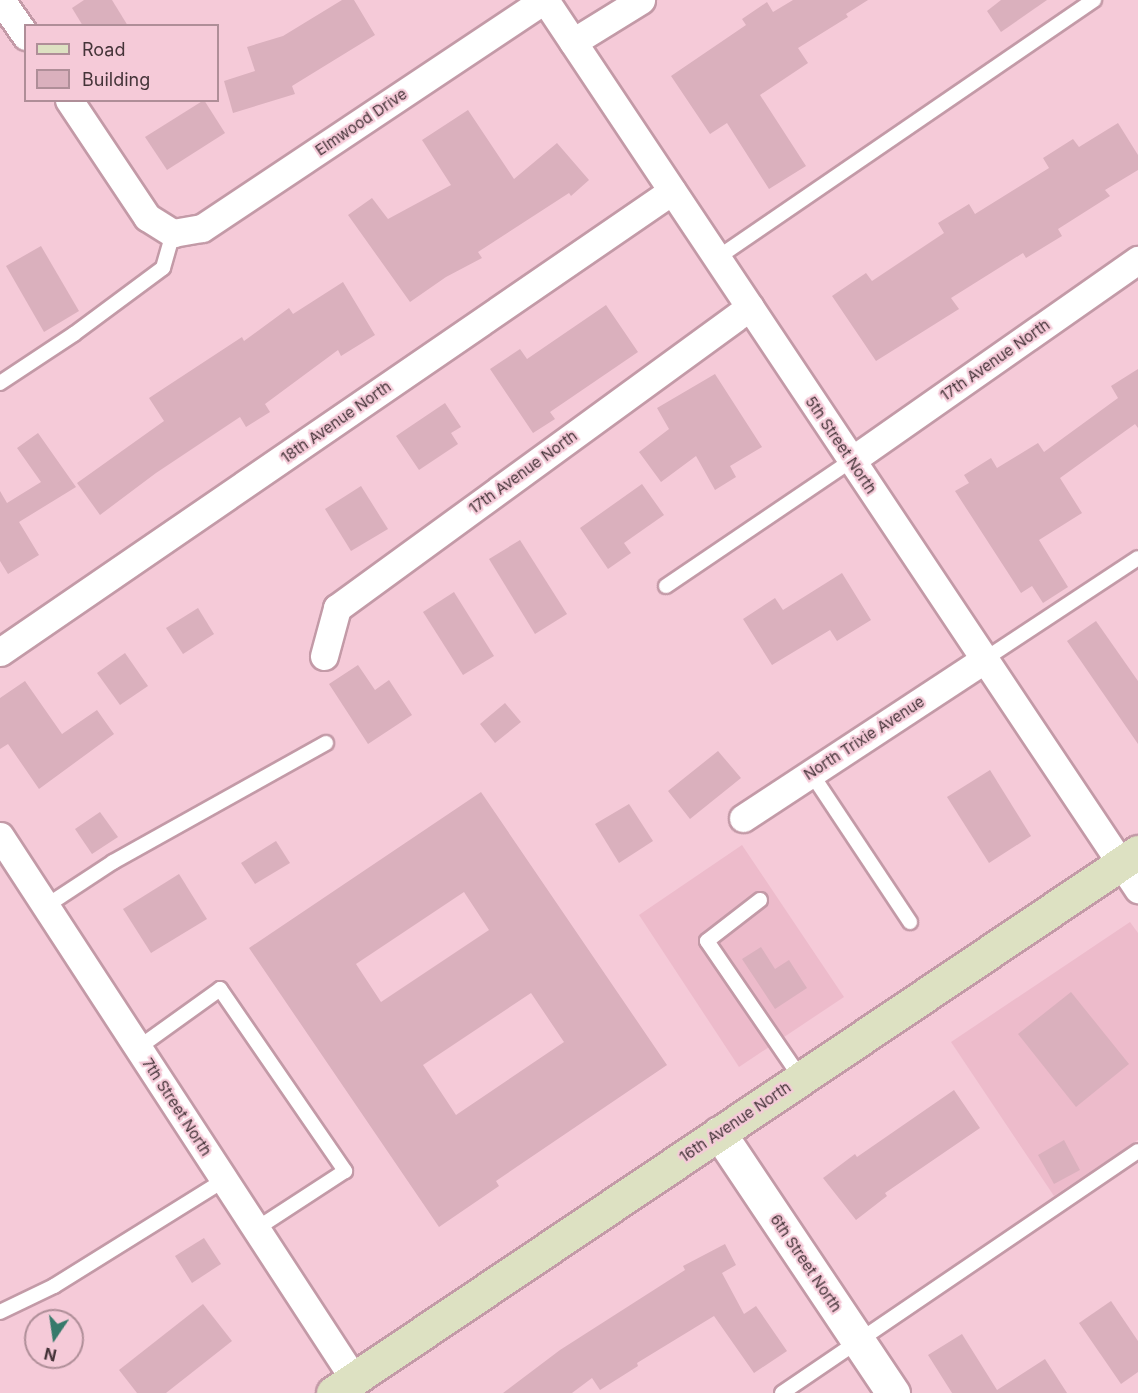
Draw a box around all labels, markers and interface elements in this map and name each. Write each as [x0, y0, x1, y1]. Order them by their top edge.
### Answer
legend [24, 24, 219, 102]
text: Road [82, 39, 125, 60]
text: Building [82, 69, 150, 90]
street label: Elmwood Drive [312, 85, 410, 159]
street label: 17th Avenue North [937, 316, 1053, 404]
street label: 18th Avenue North [277, 377, 395, 467]
street label: 5th Street North [802, 393, 880, 497]
street label: 17th Avenue North [465, 427, 581, 517]
street label: North Trixie Avenue [800, 692, 928, 784]
street label: 7th Street North [139, 1055, 215, 1159]
street label: 16th Avenue North [676, 1078, 794, 1166]
street label: 6th Street North [767, 1211, 845, 1315]
north arrow [24, 1309, 84, 1369]
text: N [42, 1343, 59, 1366]

